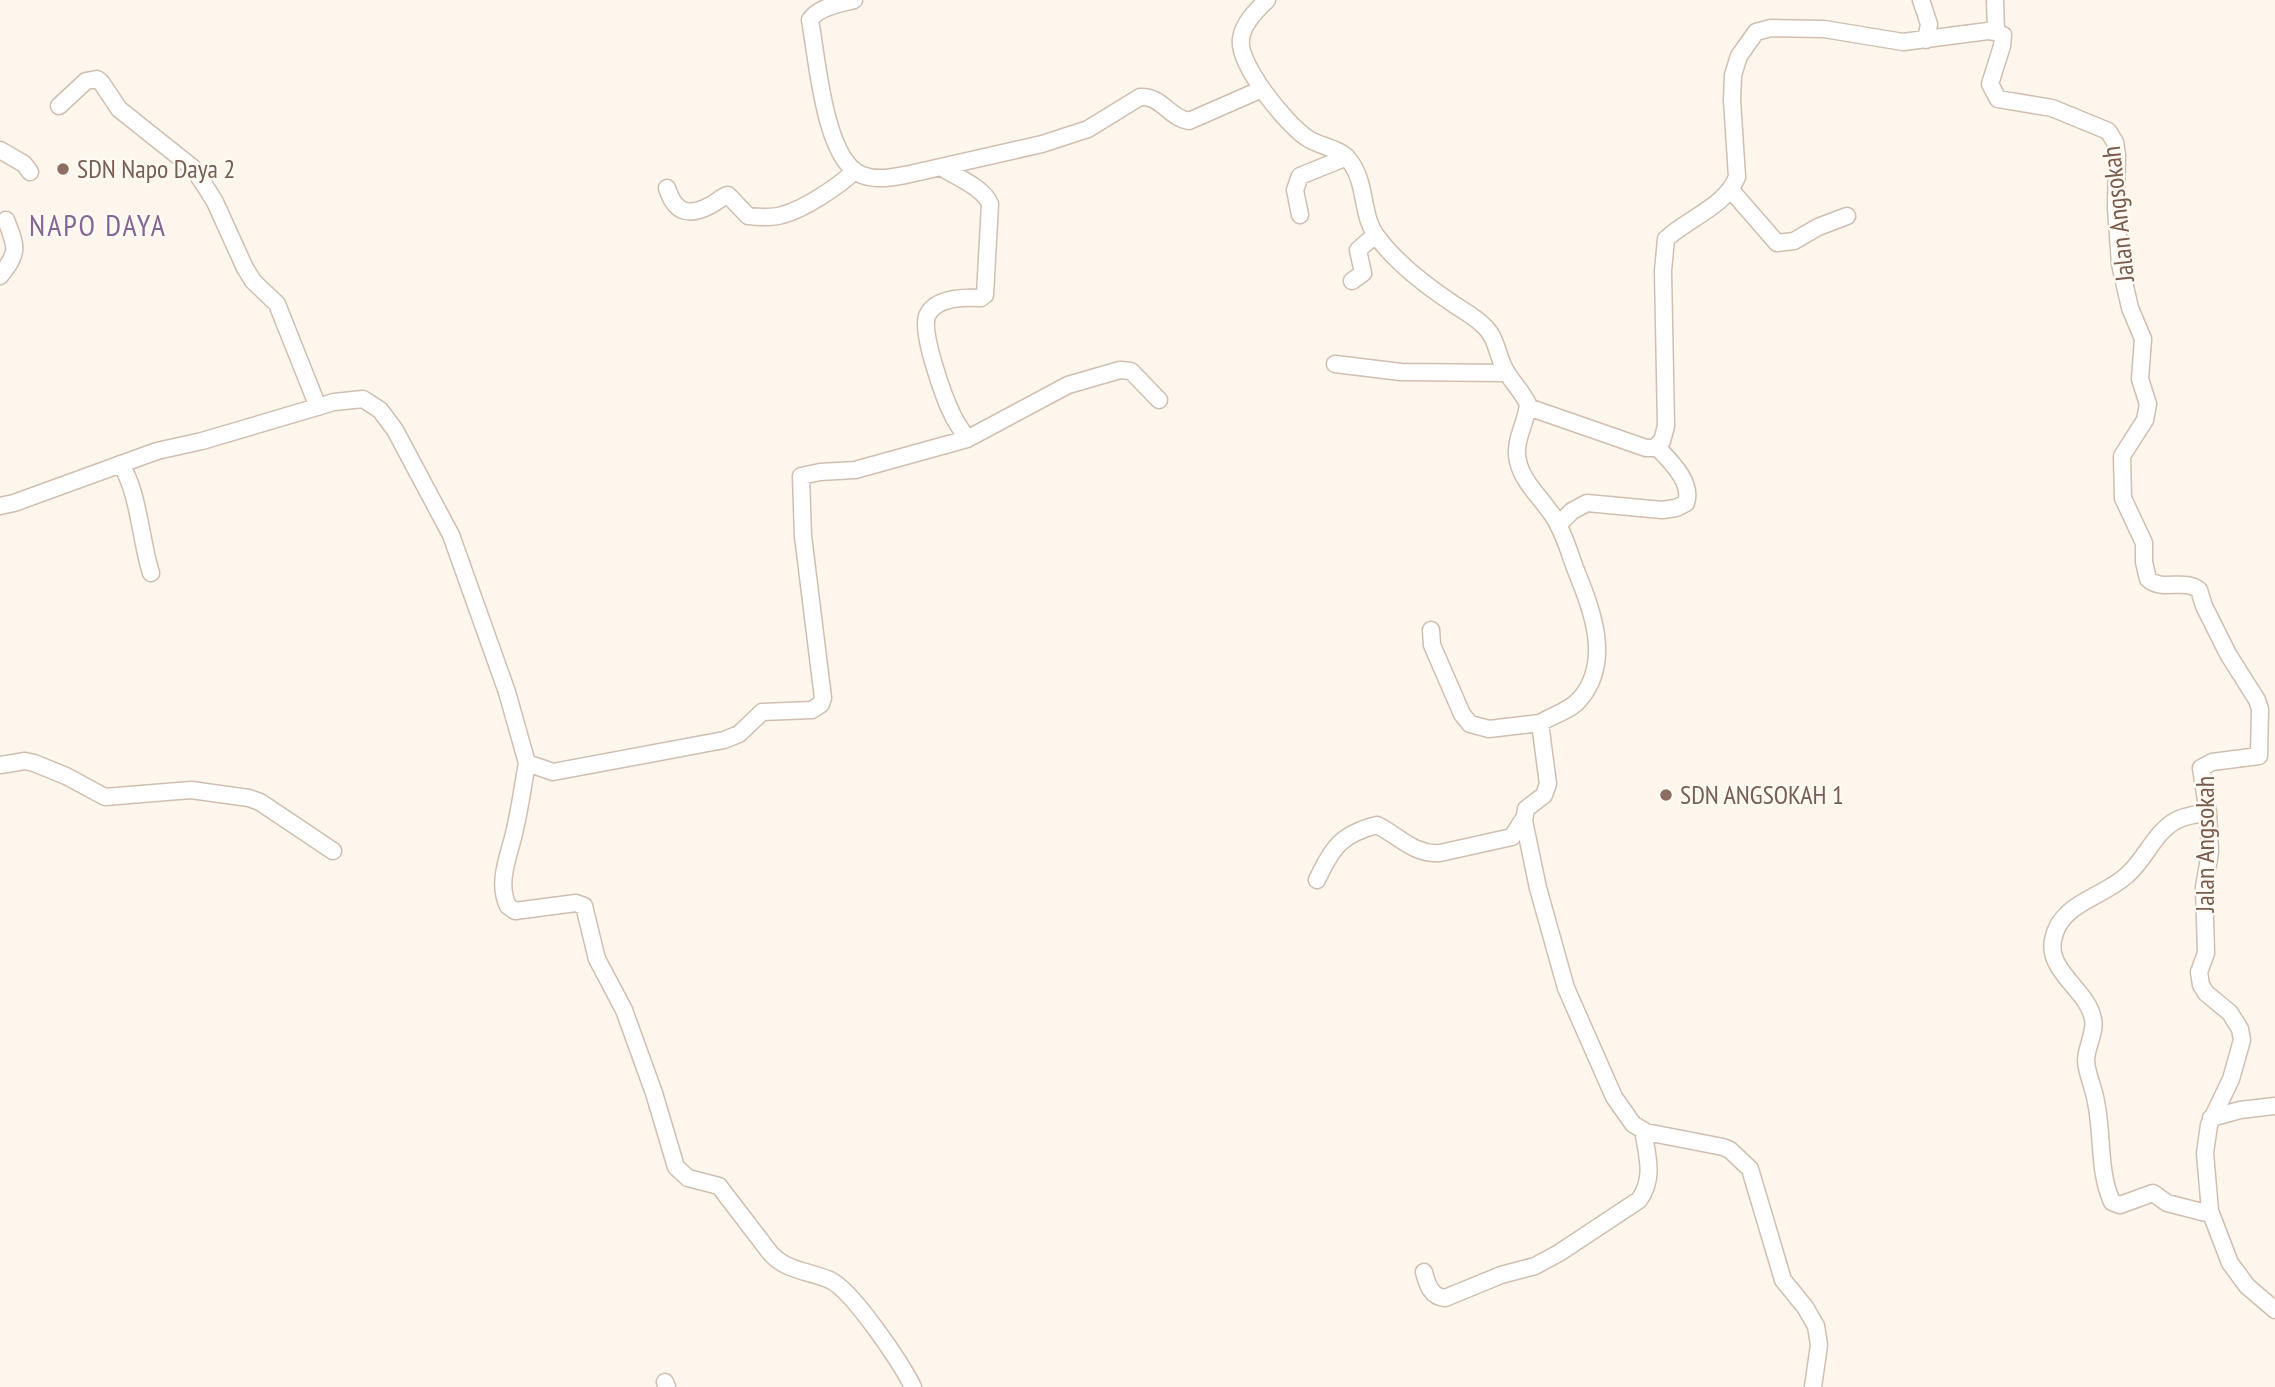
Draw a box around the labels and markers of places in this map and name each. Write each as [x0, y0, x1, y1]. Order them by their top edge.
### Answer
place label: SDN Napo Daya 2 [77, 152, 235, 185]
marker: SDN Napo Daya 2 [55, 161, 71, 177]
place label: SDN ANGSOKAH 1 [1680, 778, 1844, 811]
marker: SDN ANGSOKAH 1 [1658, 787, 1674, 803]

